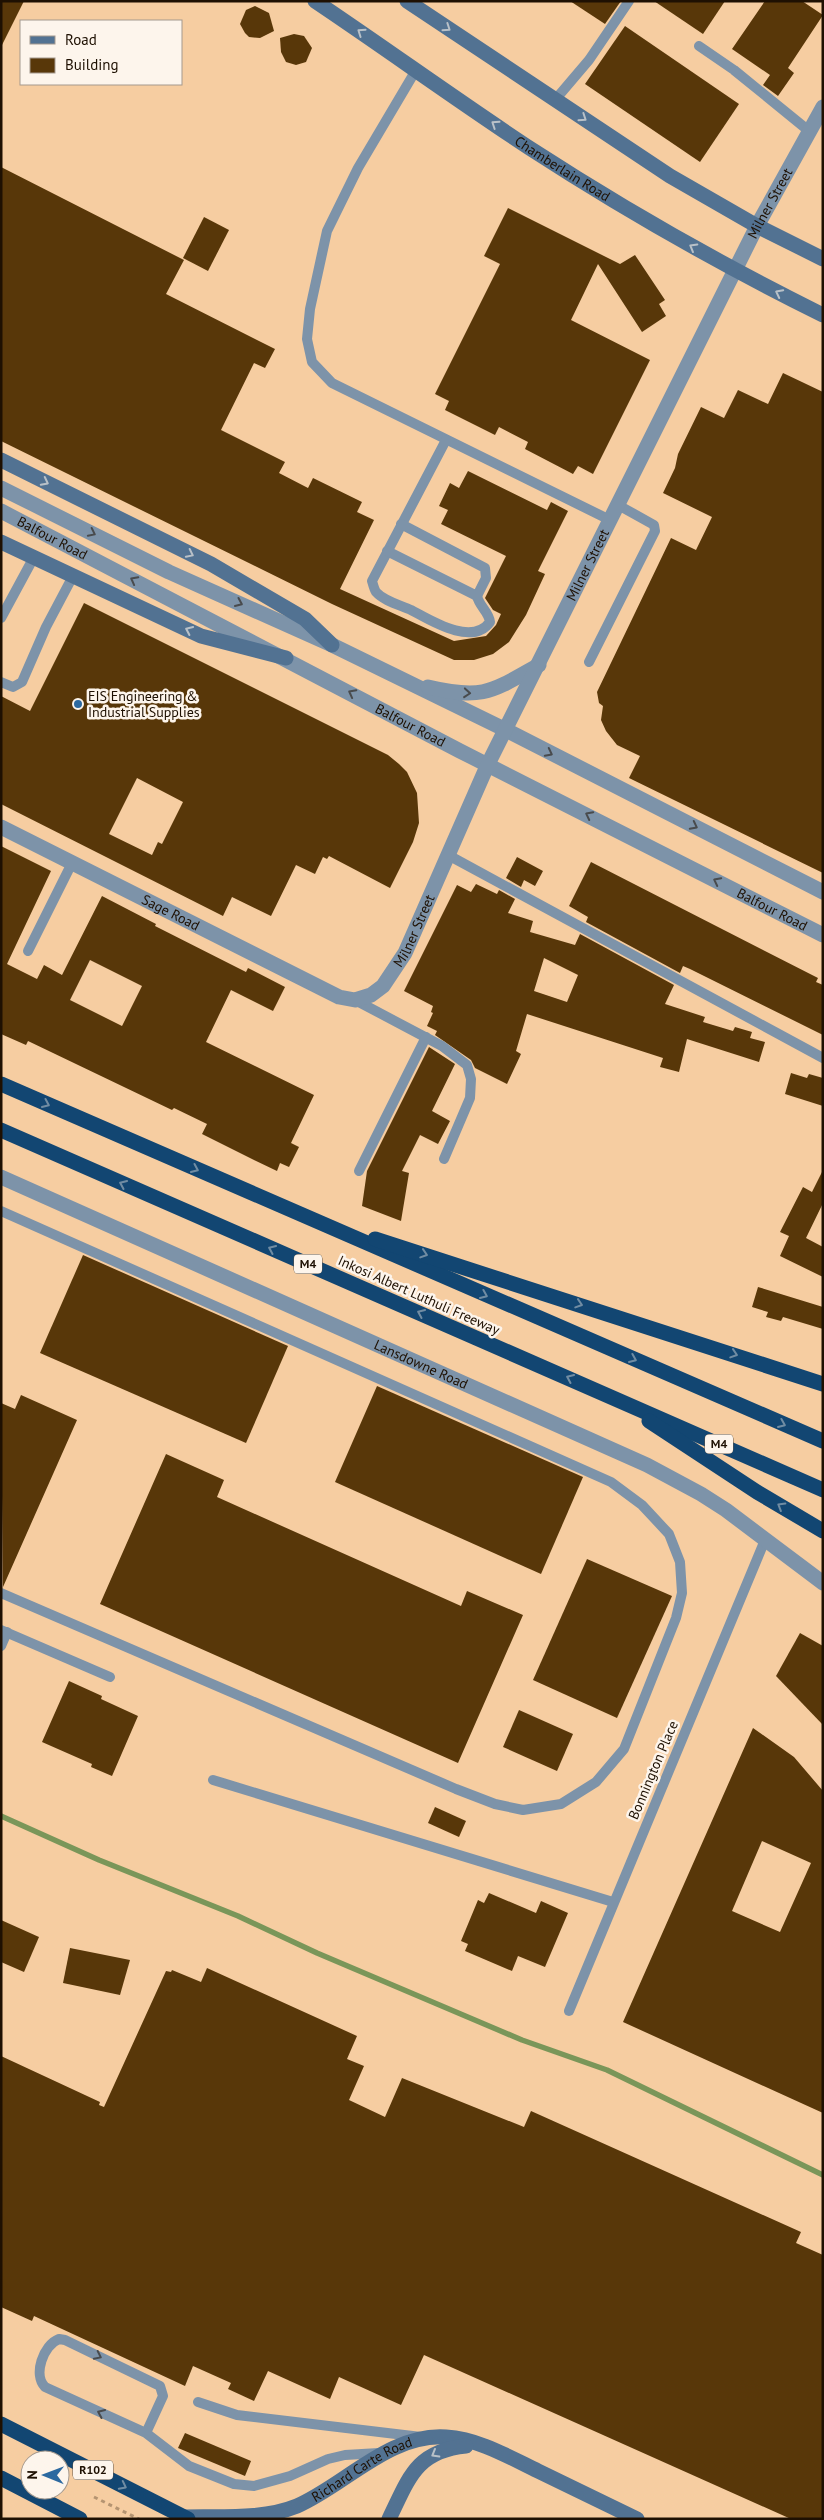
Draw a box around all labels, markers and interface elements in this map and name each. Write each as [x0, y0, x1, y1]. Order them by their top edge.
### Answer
legend [20, 20, 182, 85]
one-way arrow [442, 22, 451, 31]
one-way arrow [357, 29, 367, 38]
text: Road [65, 30, 97, 49]
text: Building [65, 55, 119, 74]
one-way arrow [577, 112, 586, 121]
one-way arrow [491, 121, 501, 130]
street label: Chamberlain Road [511, 132, 614, 205]
street label: Milner Street [743, 165, 797, 242]
one-way arrow [689, 243, 698, 253]
one-way arrow [775, 289, 784, 299]
one-way arrow [40, 476, 49, 486]
street label: Balfour Road [14, 512, 91, 564]
street label: Milner Street [562, 526, 613, 604]
one-way arrow [87, 527, 96, 538]
one-way arrow [185, 548, 194, 558]
one-way arrow [130, 576, 139, 586]
one-way arrow [234, 597, 243, 608]
one-way arrow [185, 626, 194, 637]
place label: EIS Engineering & Industrial Supplies [88, 687, 200, 721]
one-way arrow [463, 687, 471, 698]
one-way arrow [348, 689, 357, 699]
marker: EIS Engineering & Industrial Supplies [72, 698, 84, 710]
street label: Balfour Road [372, 699, 449, 751]
one-way arrow [544, 746, 553, 757]
one-way arrow [585, 811, 594, 821]
one-way arrow [689, 820, 698, 830]
one-way arrow [713, 877, 722, 887]
street label: Balfour Road [734, 884, 811, 935]
street label: Sage Road [139, 890, 203, 934]
street label: Milner Street [389, 891, 439, 971]
one-way arrow [41, 1097, 50, 1108]
one-way arrow [190, 1163, 199, 1174]
one-way arrow [119, 1179, 128, 1190]
one-way arrow [268, 1244, 277, 1255]
one-way arrow [420, 1249, 428, 1259]
street label: Inkosi Albert Luthuli Freeway [335, 1251, 503, 1339]
road number: M4 [294, 1254, 322, 1274]
one-way arrow [479, 1288, 488, 1299]
one-way arrow [575, 1298, 583, 1308]
one-way arrow [417, 1309, 426, 1320]
street label: Lansdowne Road [371, 1336, 471, 1393]
one-way arrow [729, 1348, 737, 1358]
one-way arrow [628, 1353, 637, 1364]
one-way arrow [566, 1374, 575, 1385]
one-way arrow [777, 1417, 786, 1428]
road number: M4 [705, 1435, 733, 1454]
one-way arrow [777, 1502, 786, 1512]
street label: Bonnington Place [624, 1718, 682, 1822]
one-way arrow [93, 2349, 102, 2360]
one-way arrow [97, 2408, 106, 2419]
street label: Richard Carte Road [308, 2433, 414, 2506]
one-way arrow [432, 2447, 441, 2457]
north arrow [20, 2450, 70, 2500]
road number: R102 [73, 2460, 113, 2480]
text: N [23, 2470, 41, 2480]
one-way arrow [118, 2479, 127, 2490]

